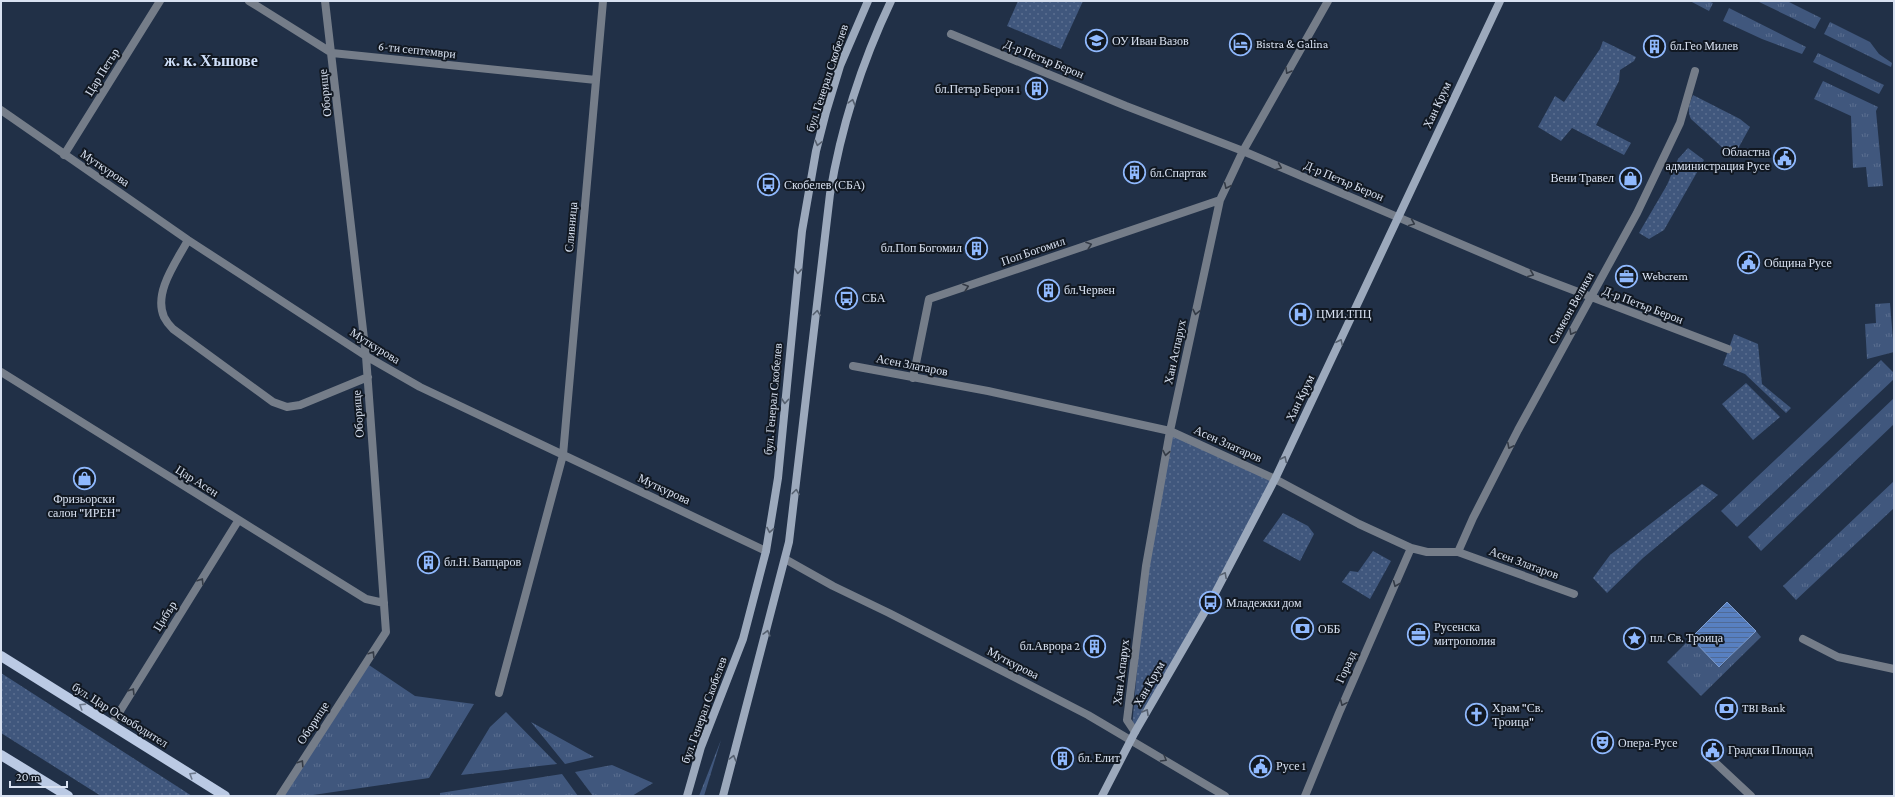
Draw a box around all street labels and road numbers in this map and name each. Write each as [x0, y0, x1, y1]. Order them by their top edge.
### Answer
street label: бул. Генерал Скобелев [803, 22, 851, 134]
street label: Д-р Петър Берон [1002, 37, 1087, 82]
street label: 6-ти септември [378, 39, 457, 61]
street label: Цар Петър [82, 46, 122, 98]
street label: Оборище [316, 69, 334, 117]
street label: Хан Крум [1420, 79, 1454, 131]
street label: Муткурова [78, 147, 133, 190]
street label: Д-р Петър Берон [1302, 158, 1386, 204]
street label: Сливница [562, 200, 580, 253]
street label: Поп Богомил [999, 234, 1067, 268]
street label: Симеон Велики [1545, 269, 1597, 346]
street label: Д-р Петър Берон [1601, 283, 1686, 327]
street label: Хан Аспарух [1161, 318, 1189, 386]
street label: Муткурова [347, 325, 403, 367]
street label: бул. Генерал Скобелев [761, 342, 785, 456]
street label: Асен Златаров [875, 351, 950, 379]
street label: Хан Крум [1283, 372, 1317, 424]
street label: Оборище [349, 390, 367, 438]
street label: Асен Златаров [1192, 423, 1265, 465]
street label: Цар Асен [173, 462, 221, 500]
street label: Муткурова [636, 471, 693, 507]
street label: Асен Златаров [1487, 544, 1561, 582]
street label: Цибър [150, 598, 180, 634]
street label: Хан Аспарух [1110, 638, 1132, 706]
street label: Муткурова [985, 644, 1042, 682]
street label: Горазд [1333, 649, 1359, 685]
street label: бул. Генерал Скобелев [678, 655, 730, 765]
street label: Хан Крум [1130, 659, 1168, 709]
street label: бул. Цар Освободител [69, 680, 171, 750]
street label: Оборище [294, 699, 332, 747]

